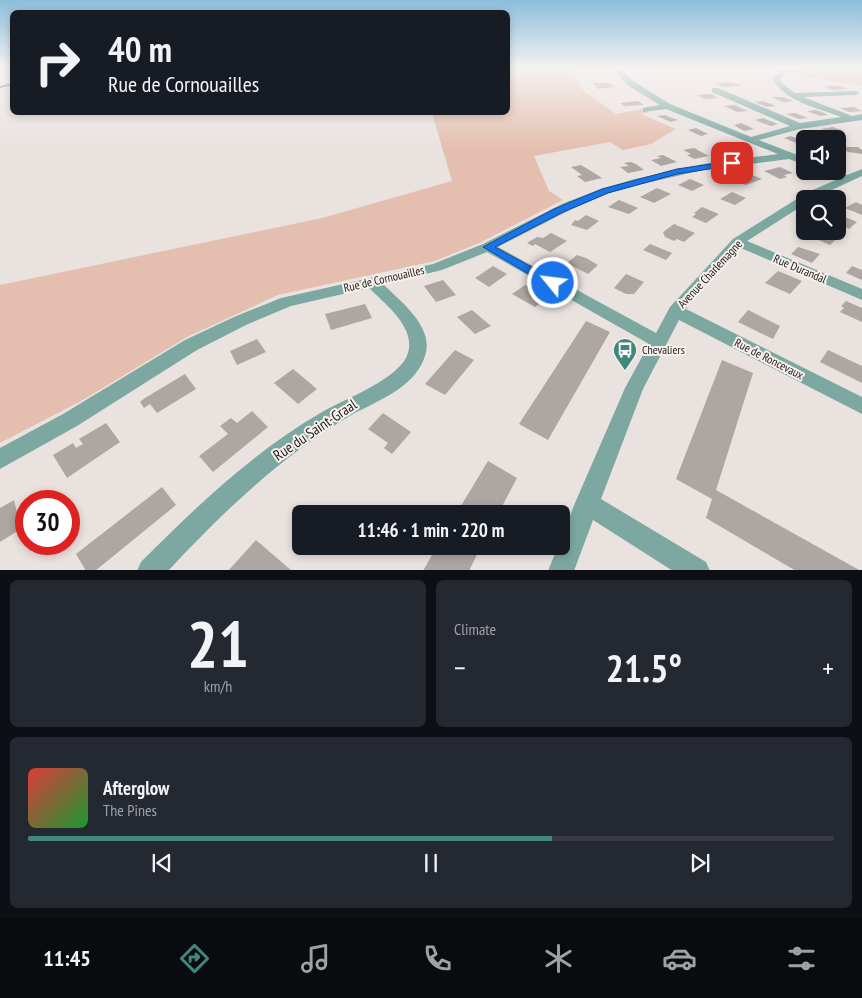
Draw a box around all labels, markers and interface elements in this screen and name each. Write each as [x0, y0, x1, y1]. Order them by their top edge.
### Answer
text: 40 m [108, 26, 172, 72]
icon: right [25, 30, 90, 95]
text: Rue de Cornouailles [108, 70, 259, 98]
map controls [796, 130, 846, 240]
button: sound [796, 130, 846, 180]
pin [711, 142, 753, 184]
icon: arrive [718, 149, 746, 177]
button: search [796, 190, 846, 240]
street label: Avenue Charlemagne [674, 237, 745, 311]
street label: Rue Durandal [771, 251, 829, 286]
position arrow [526, 256, 578, 308]
street label: Rue de Cornouailles [342, 262, 426, 295]
street label: Rue de Roncevaux [732, 335, 806, 382]
bus stop icon: Chevaliers [612, 337, 638, 371]
place label: Chevaliers [642, 342, 685, 357]
street label: Rue du Saint-Graal [269, 394, 361, 464]
speed limit sign: 30 [15, 490, 80, 555]
text: 11:46 · 1 min · 220 m [358, 518, 504, 542]
text: 21 [187, 601, 249, 685]
text: Climate [454, 619, 496, 639]
text: 21.5° [606, 643, 682, 692]
text: − [454, 649, 466, 686]
text: + [822, 649, 834, 686]
text: km/h [204, 676, 232, 696]
text: Afterglow [103, 776, 169, 800]
text: The Pines [103, 800, 157, 820]
icon: previous [148, 849, 176, 877]
icon: pause [417, 849, 445, 877]
icon: next [686, 849, 714, 877]
icon: directions [177, 941, 212, 976]
icon: music [298, 941, 333, 976]
icon: phone [420, 941, 455, 976]
icon: climate [541, 941, 576, 976]
icon: car [662, 941, 697, 976]
icon: filters [784, 941, 819, 976]
text: 11:45 [43, 944, 91, 972]

